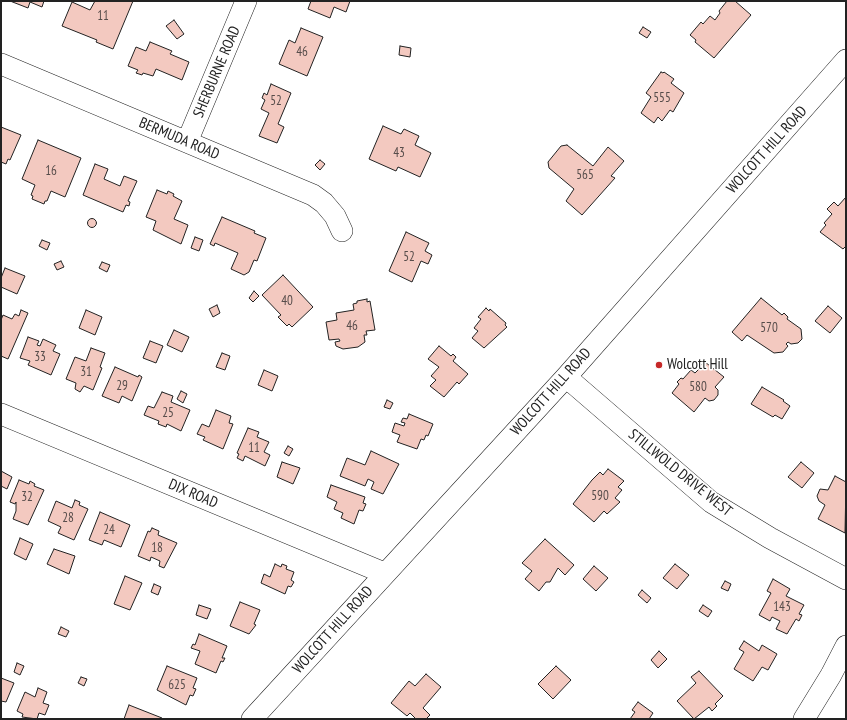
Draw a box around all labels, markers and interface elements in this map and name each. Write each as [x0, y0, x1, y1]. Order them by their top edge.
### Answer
house number: 11 [97, 8, 109, 24]
street label: SHERBURNE ROAD [190, 24, 244, 120]
house number: 46 [296, 44, 308, 60]
house number: 555 [653, 90, 671, 106]
house number: 52 [270, 93, 282, 109]
street label: WOLCOTT HILL ROAD [723, 103, 811, 197]
street label: BERMUDA ROAD [136, 114, 222, 164]
house number: 43 [393, 145, 405, 161]
house number: 16 [45, 163, 57, 179]
house number: 565 [576, 167, 594, 183]
house number: 52 [403, 249, 415, 265]
house number: 40 [281, 293, 293, 309]
house number: 46 [346, 318, 358, 334]
house number: 570 [760, 320, 778, 336]
street label: WOLCOTT HILL ROAD [507, 345, 595, 439]
house number: 33 [34, 349, 46, 365]
place label: Wolcott Hill [667, 356, 728, 374]
marker: Wolcott Hill [654, 360, 664, 370]
house number: 31 [80, 364, 92, 380]
house number: 29 [116, 378, 128, 394]
house number: 580 [689, 379, 707, 395]
house number: 25 [162, 405, 174, 421]
street label: STILLWOLD DRIVE WEST [624, 426, 736, 520]
house number: 11 [248, 440, 260, 456]
street label: DIX ROAD [166, 476, 220, 512]
house number: 590 [591, 488, 609, 504]
house number: 32 [21, 489, 33, 505]
house number: 28 [62, 510, 74, 526]
house number: 24 [103, 522, 115, 538]
house number: 18 [151, 540, 163, 556]
street label: WOLCOTT HILL ROAD [289, 583, 377, 677]
house number: 143 [773, 599, 791, 615]
house number: 625 [168, 677, 186, 693]

